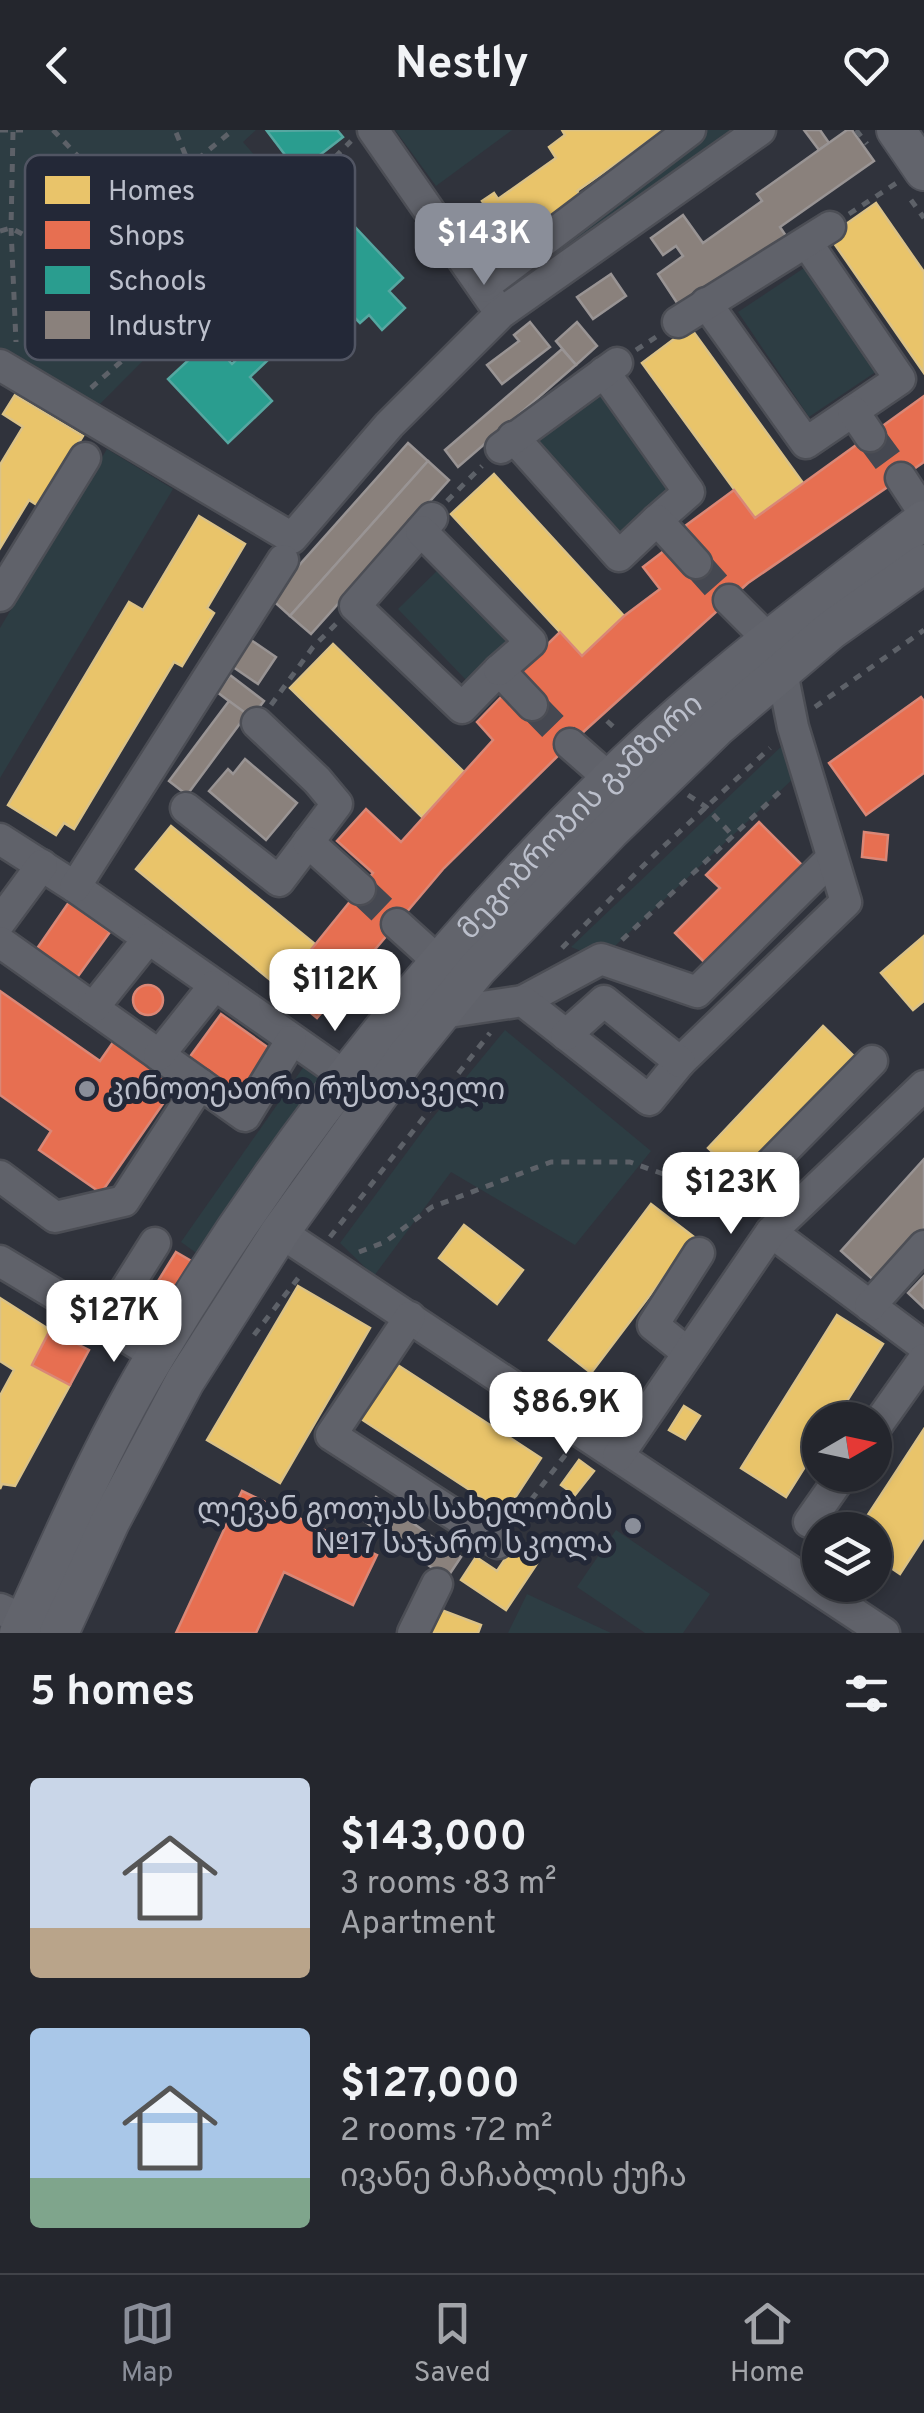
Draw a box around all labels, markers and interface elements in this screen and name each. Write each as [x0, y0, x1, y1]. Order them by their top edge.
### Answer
text: Nestly [395, 37, 529, 94]
icon: back [30, 38, 85, 93]
icon: heart [839, 38, 894, 93]
legend [25, 155, 355, 360]
text: Homes [108, 175, 195, 211]
pin: $143K [414, 203, 554, 288]
text: $143K [437, 215, 531, 255]
text: Shops [108, 220, 185, 256]
text: Schools [108, 265, 207, 301]
text: Industry [108, 310, 212, 346]
street label: მეგობრობის გამზირი [451, 687, 712, 948]
pin: $112K [265, 949, 405, 1034]
text: $112K [291, 961, 379, 1001]
place label: კინოთეათრი რუსთაველი [107, 1073, 505, 1110]
marker: კინოთეათრი რუსთაველი [76, 1078, 98, 1100]
pin: $123K [661, 1152, 801, 1237]
text: $123K [684, 1164, 778, 1204]
pin: $127K [44, 1280, 184, 1365]
text: $127K [68, 1292, 160, 1332]
pin: $86.9K [485, 1372, 647, 1457]
text: $86.9K [511, 1384, 621, 1424]
north arrow [802, 1402, 892, 1492]
map controls [802, 1402, 892, 1602]
place label: ლევან გოთუას სახელობის №17 საჯარო სკოლა [197, 1493, 613, 1564]
button: layers [802, 1512, 892, 1602]
marker: ლევან გოთუას სახელობის №17 საჯარო სკოლა [622, 1515, 644, 1537]
icon: filters [839, 1666, 894, 1721]
text: 5 homes [30, 1667, 195, 1720]
text: $143,000 [340, 1812, 527, 1865]
icon: home [110, 1818, 230, 1938]
text: 3 rooms · 83 m² [340, 1865, 557, 1905]
text: Apartment [340, 1905, 496, 1945]
text: $127,000 [340, 2059, 520, 2112]
icon: home [110, 2068, 230, 2188]
text: 2 rooms · 72 m² [340, 2112, 553, 2152]
text: ივანე მაჩაბლის ქუჩა [340, 2158, 687, 2198]
tab: Map [120, 2296, 175, 2392]
tab: Saved [414, 2296, 491, 2392]
tab: Home [730, 2296, 804, 2392]

